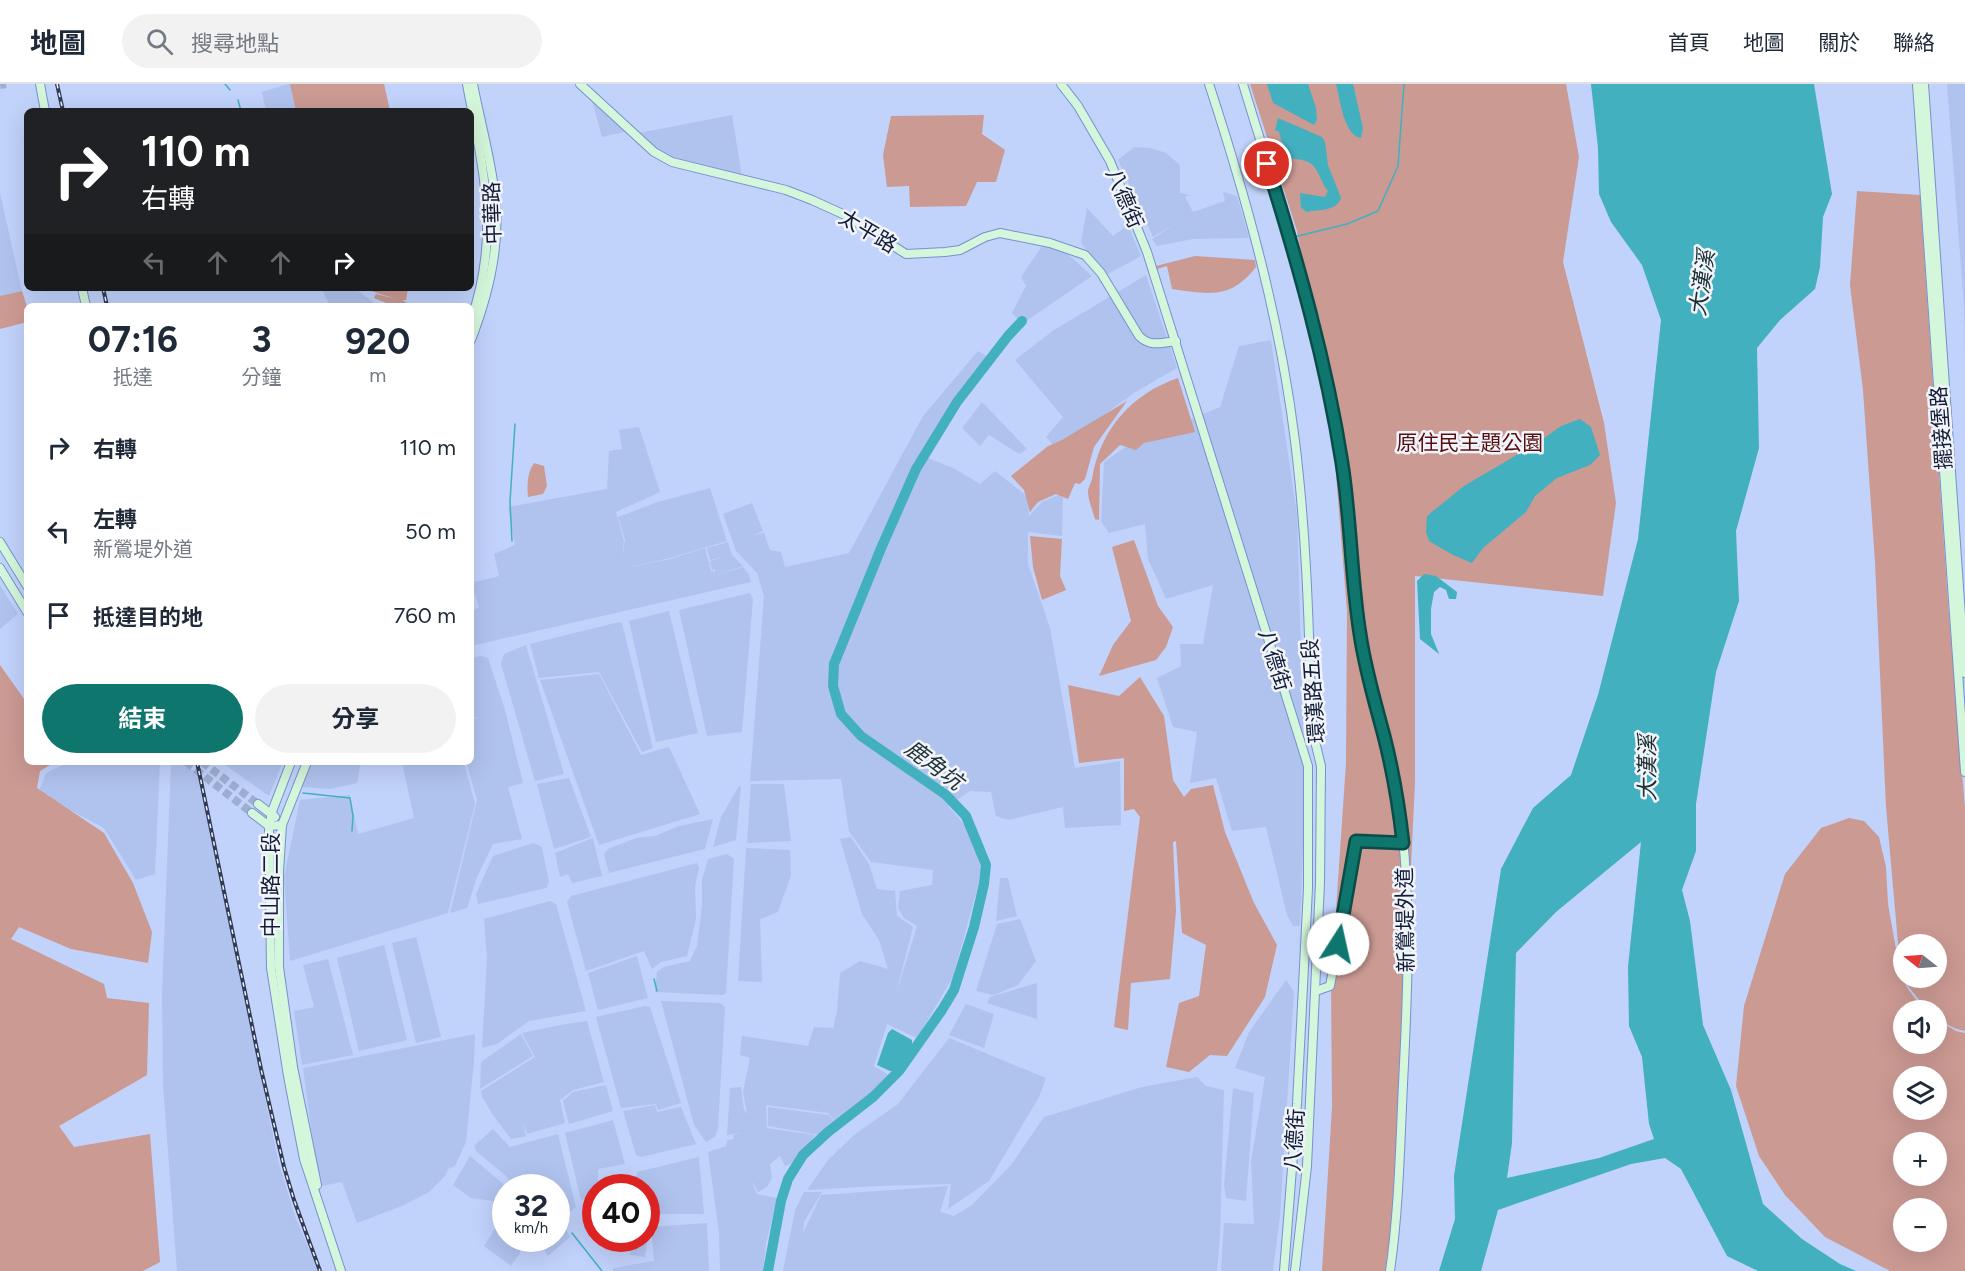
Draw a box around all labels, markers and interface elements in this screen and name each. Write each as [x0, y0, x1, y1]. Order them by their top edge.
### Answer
search box [122, 14, 542, 68]
icon: search [143, 25, 176, 58]
text: 地圖 [30, 26, 86, 60]
text: 搜尋地點 [191, 30, 279, 57]
text: 首頁 [1668, 30, 1710, 55]
text: 地圖 [1743, 30, 1785, 55]
text: 關於 [1818, 30, 1860, 55]
text: 聯絡 [1893, 30, 1935, 55]
text: 110 m [141, 126, 250, 177]
icon: right [42, 132, 120, 210]
pin [1241, 138, 1292, 189]
icon: arrive [1250, 147, 1283, 180]
street label: 八德街 [1101, 164, 1149, 232]
street label: 中華路 [478, 181, 506, 245]
text: 右轉 [141, 182, 195, 215]
street label: 太平路 [835, 204, 901, 258]
water label: 大漢溪 [1684, 245, 1720, 318]
icon: left [138, 246, 171, 279]
icon: ahead [201, 246, 234, 279]
icon: ahead [264, 246, 297, 279]
icon: right [327, 246, 360, 279]
text: 07:16 [88, 318, 178, 361]
text: 3 [252, 318, 272, 361]
text: 920 [345, 320, 410, 363]
text: m [369, 363, 386, 387]
text: 抵達 [113, 365, 153, 389]
text: 分鐘 [242, 365, 282, 389]
street label: 擺接堡路 [1926, 385, 1956, 471]
park label: 原住民主題公園 [1397, 430, 1544, 455]
icon: right [42, 431, 75, 464]
text: 110 m [400, 434, 456, 461]
text: 右轉 [93, 436, 137, 463]
text: 左轉 [93, 506, 137, 533]
icon: left [42, 515, 75, 548]
text: 50 m [405, 518, 456, 545]
text: 新鶯堤外道 [93, 537, 193, 561]
icon: arrive [42, 599, 75, 632]
text: 760 m [393, 602, 456, 629]
text: 抵達目的地 [93, 604, 203, 631]
street label: 八德街 [1254, 626, 1296, 694]
street label: 環漢路五段 [1297, 638, 1329, 744]
button: 結束 [42, 684, 243, 753]
button: 分享 [255, 684, 456, 753]
water label: 大漢溪 [1634, 732, 1661, 801]
water label: 鹿角坑 [900, 734, 971, 797]
street label: 中山路二段 [258, 833, 283, 938]
street label: 新鶯堤外道 [1392, 867, 1418, 973]
position arrow [1306, 912, 1370, 976]
north arrow [1893, 934, 1947, 988]
map controls [1893, 934, 1947, 1252]
button: sound [1893, 1000, 1947, 1054]
button: layers [1893, 1066, 1947, 1120]
street label: 八德街 [1279, 1108, 1309, 1172]
button: + [1893, 1132, 1947, 1186]
speed limit sign: 40 [582, 1174, 660, 1252]
text: 32 [514, 1187, 548, 1224]
button: − [1893, 1198, 1947, 1252]
text: km/h [514, 1219, 548, 1237]

